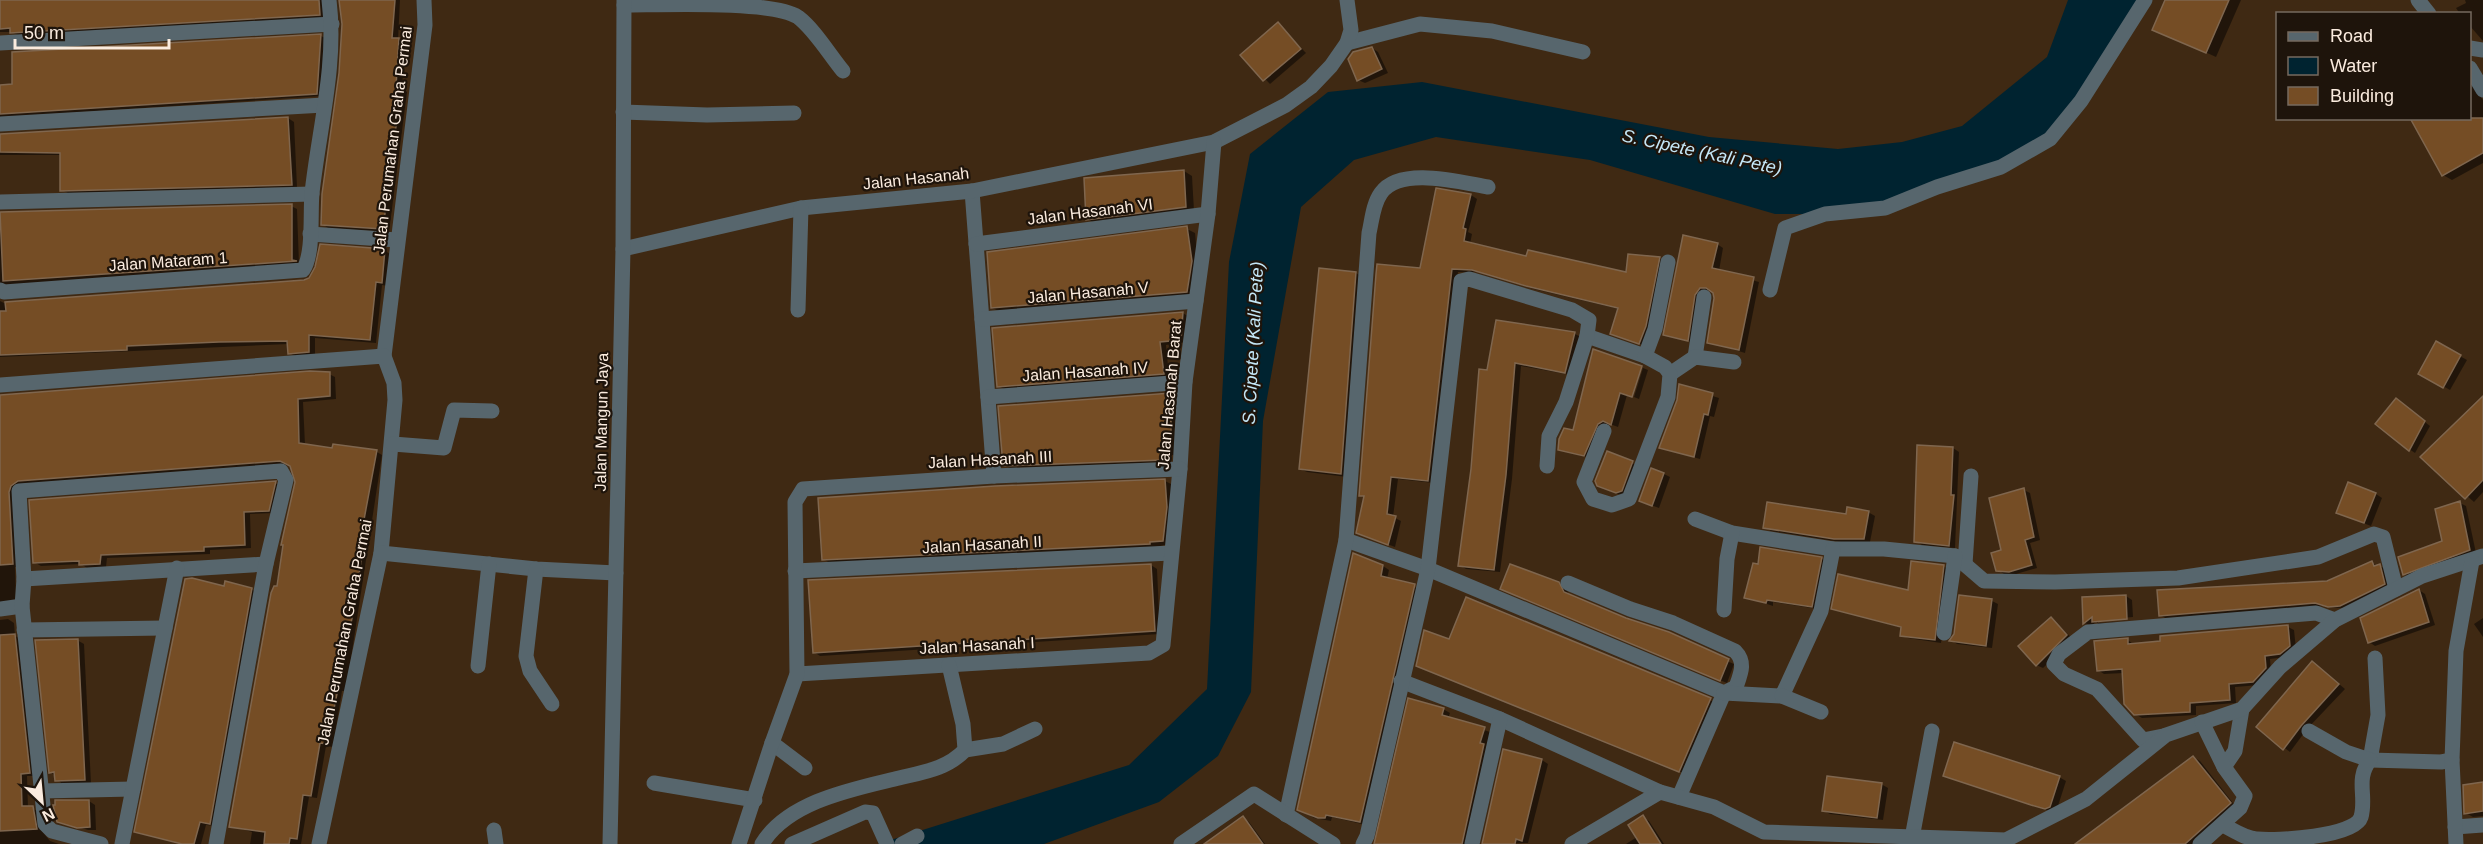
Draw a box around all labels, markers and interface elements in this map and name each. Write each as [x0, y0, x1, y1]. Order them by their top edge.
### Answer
scale bar [15, 12, 170, 50]
legend [2276, 12, 2471, 120]
text: 50 m [24, 23, 64, 43]
street label: Jalan Perumahan Graha Permai [370, 25, 415, 255]
text: Road [2330, 26, 2373, 46]
text: Water [2330, 56, 2377, 76]
text: Building [2330, 86, 2394, 106]
water label: S. Cipete (Kali Pete) [1620, 125, 1784, 179]
street label: Jalan Hasanah [862, 164, 970, 193]
street label: Jalan Hasanah VI [1026, 195, 1154, 228]
street label: Jalan Mataram 1 [108, 249, 228, 274]
water label: S. Cipete (Kali Pete) [1239, 261, 1267, 425]
street label: Jalan Hasanah V [1027, 279, 1150, 306]
street label: Jalan Hasanah Barat [1155, 319, 1185, 470]
street label: Jalan Mangun Jaya [592, 352, 611, 492]
street label: Jalan Hasanah IV [1021, 359, 1149, 384]
street label: Jalan Hasanah III [927, 448, 1053, 471]
street label: Jalan Perumahan Graha Permai [314, 518, 375, 746]
street label: Jalan Hasanah II [922, 533, 1042, 556]
street label: Jalan Hasanah I [919, 634, 1035, 657]
north arrow [12, 772, 72, 832]
text: N [39, 805, 57, 825]

